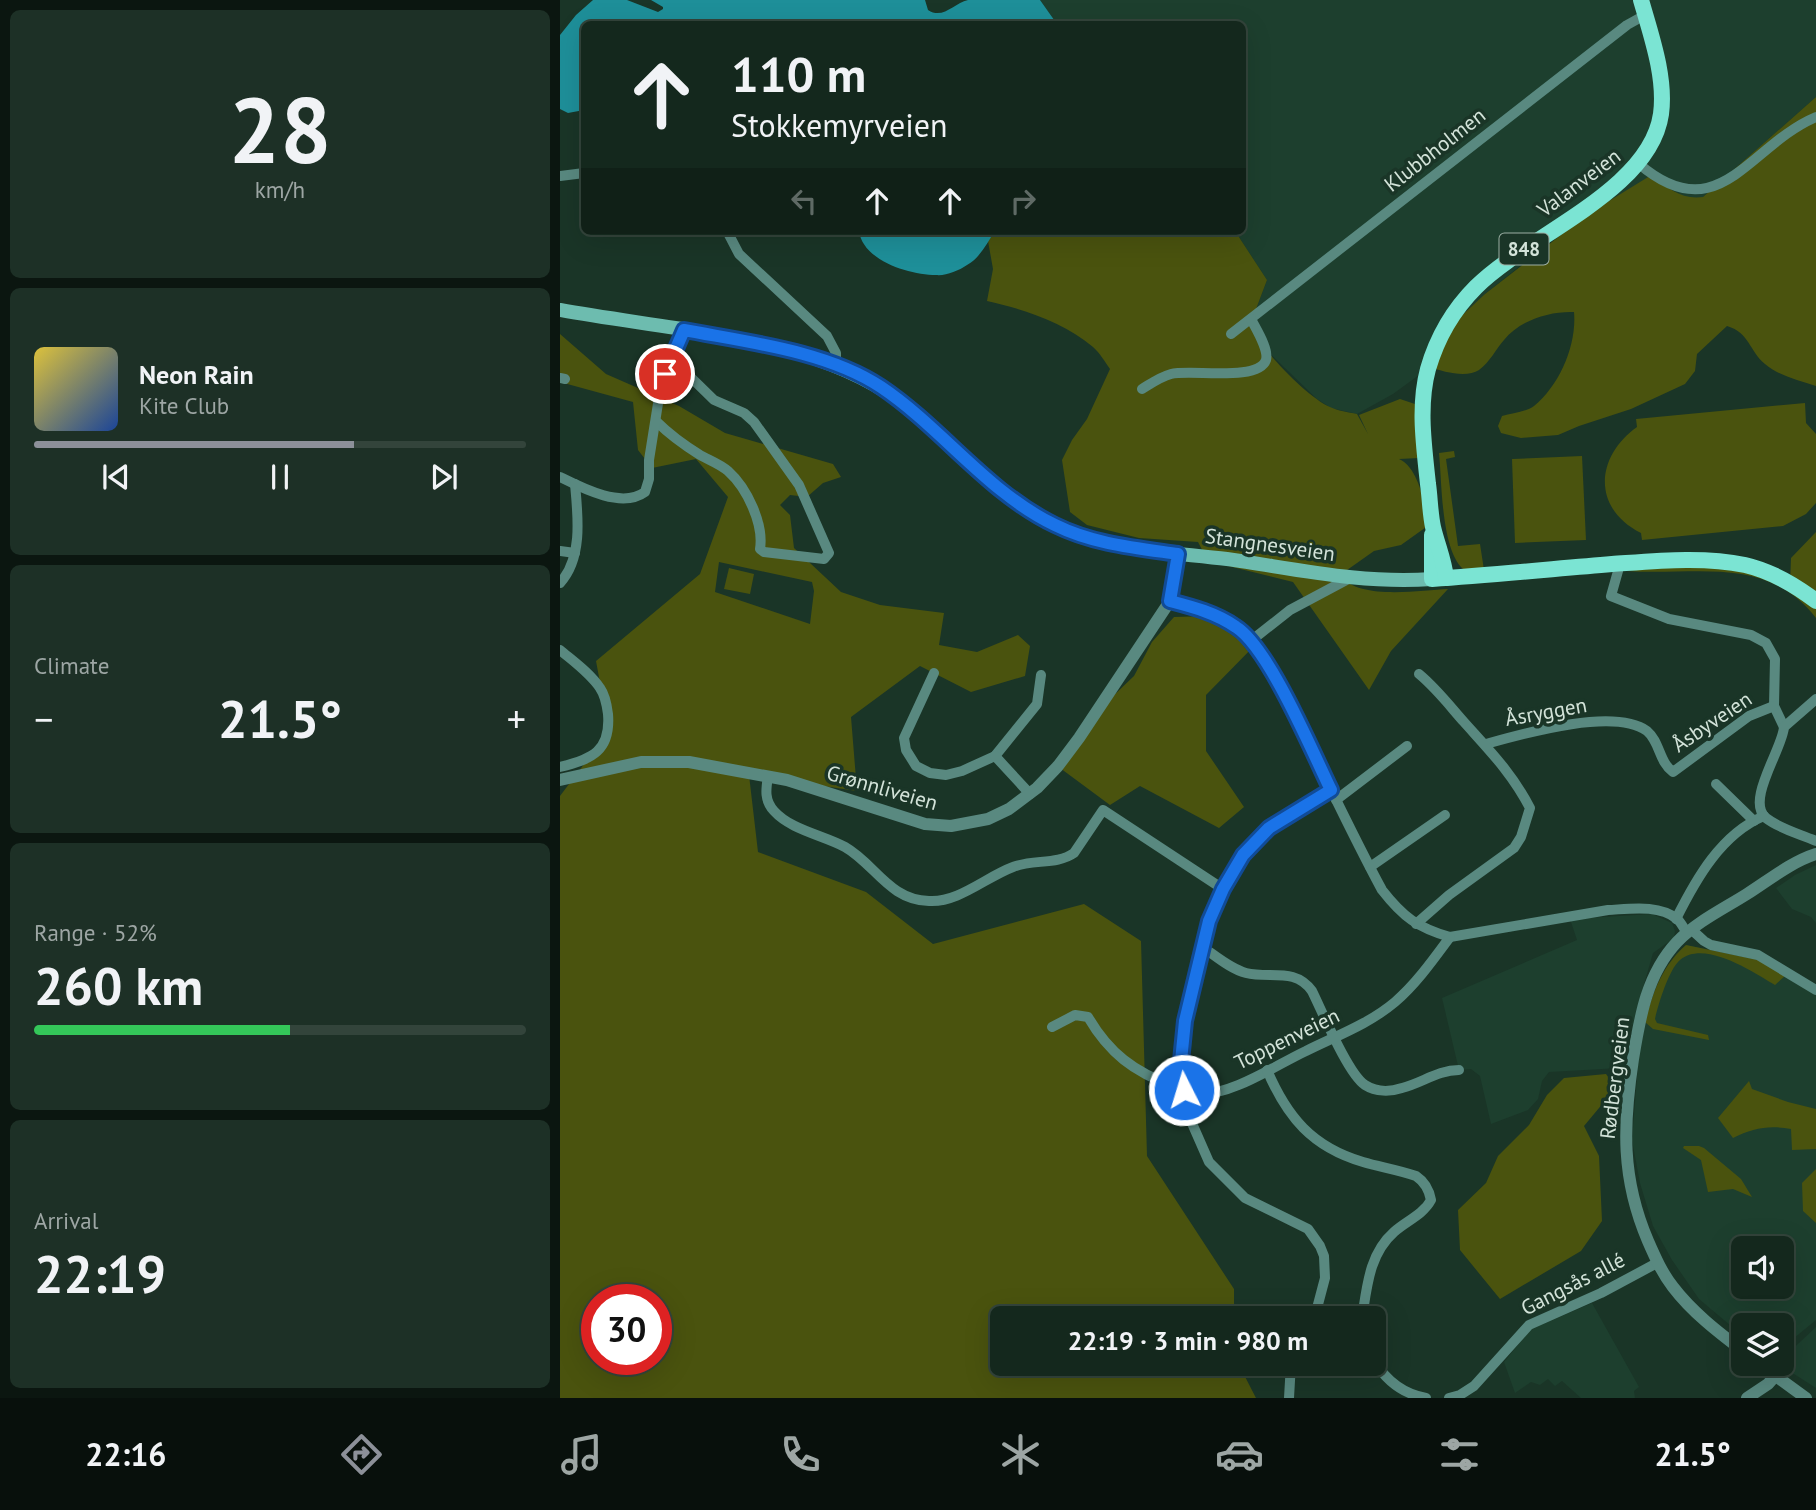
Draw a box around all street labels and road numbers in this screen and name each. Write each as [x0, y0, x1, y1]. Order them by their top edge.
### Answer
street label: Klubbholmen [1379, 102, 1491, 198]
street label: Valanveien [1531, 142, 1626, 223]
road number: 848 [1500, 233, 1548, 264]
street label: Stangnesveien [1203, 522, 1337, 567]
street label: Åsbyveien [1667, 685, 1757, 758]
street label: Åsryggen [1503, 691, 1589, 732]
street label: Grønnliveien [823, 759, 941, 816]
street label: Toppenveien [1230, 1002, 1344, 1076]
street label: Rødbergveien [1594, 1015, 1635, 1141]
street label: Gangsås allé [1516, 1246, 1629, 1321]

